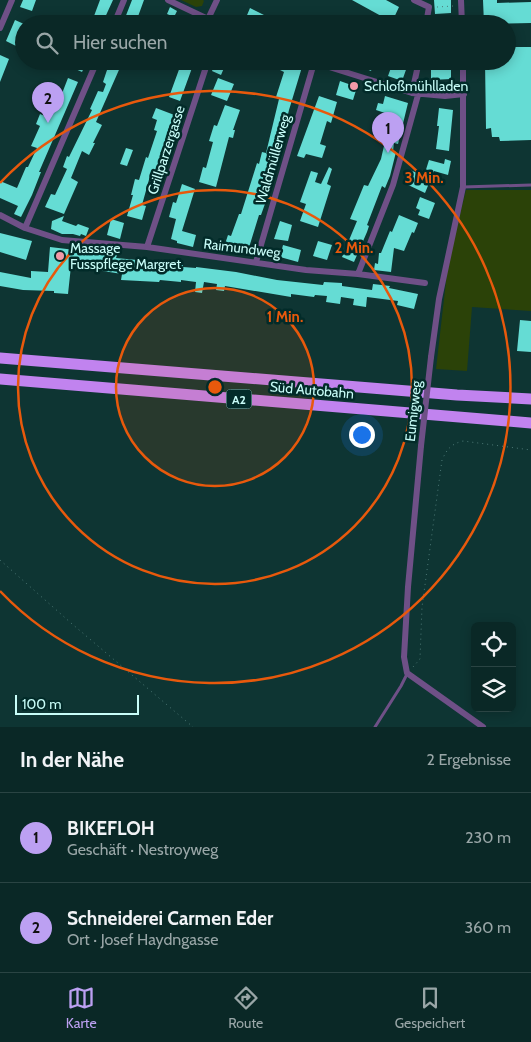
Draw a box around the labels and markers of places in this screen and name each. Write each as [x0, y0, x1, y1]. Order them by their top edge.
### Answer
place label: Schloßmühlladen [364, 77, 468, 95]
marker: Schloßmühlladen [348, 80, 360, 92]
pin: 2 [32, 82, 64, 123]
pin: 1 [372, 112, 404, 153]
place label: Massage Fusspflege Margret [70, 239, 181, 273]
marker: Massage Fusspflege Margret [54, 250, 66, 262]
centre of rings [206, 378, 224, 396]

